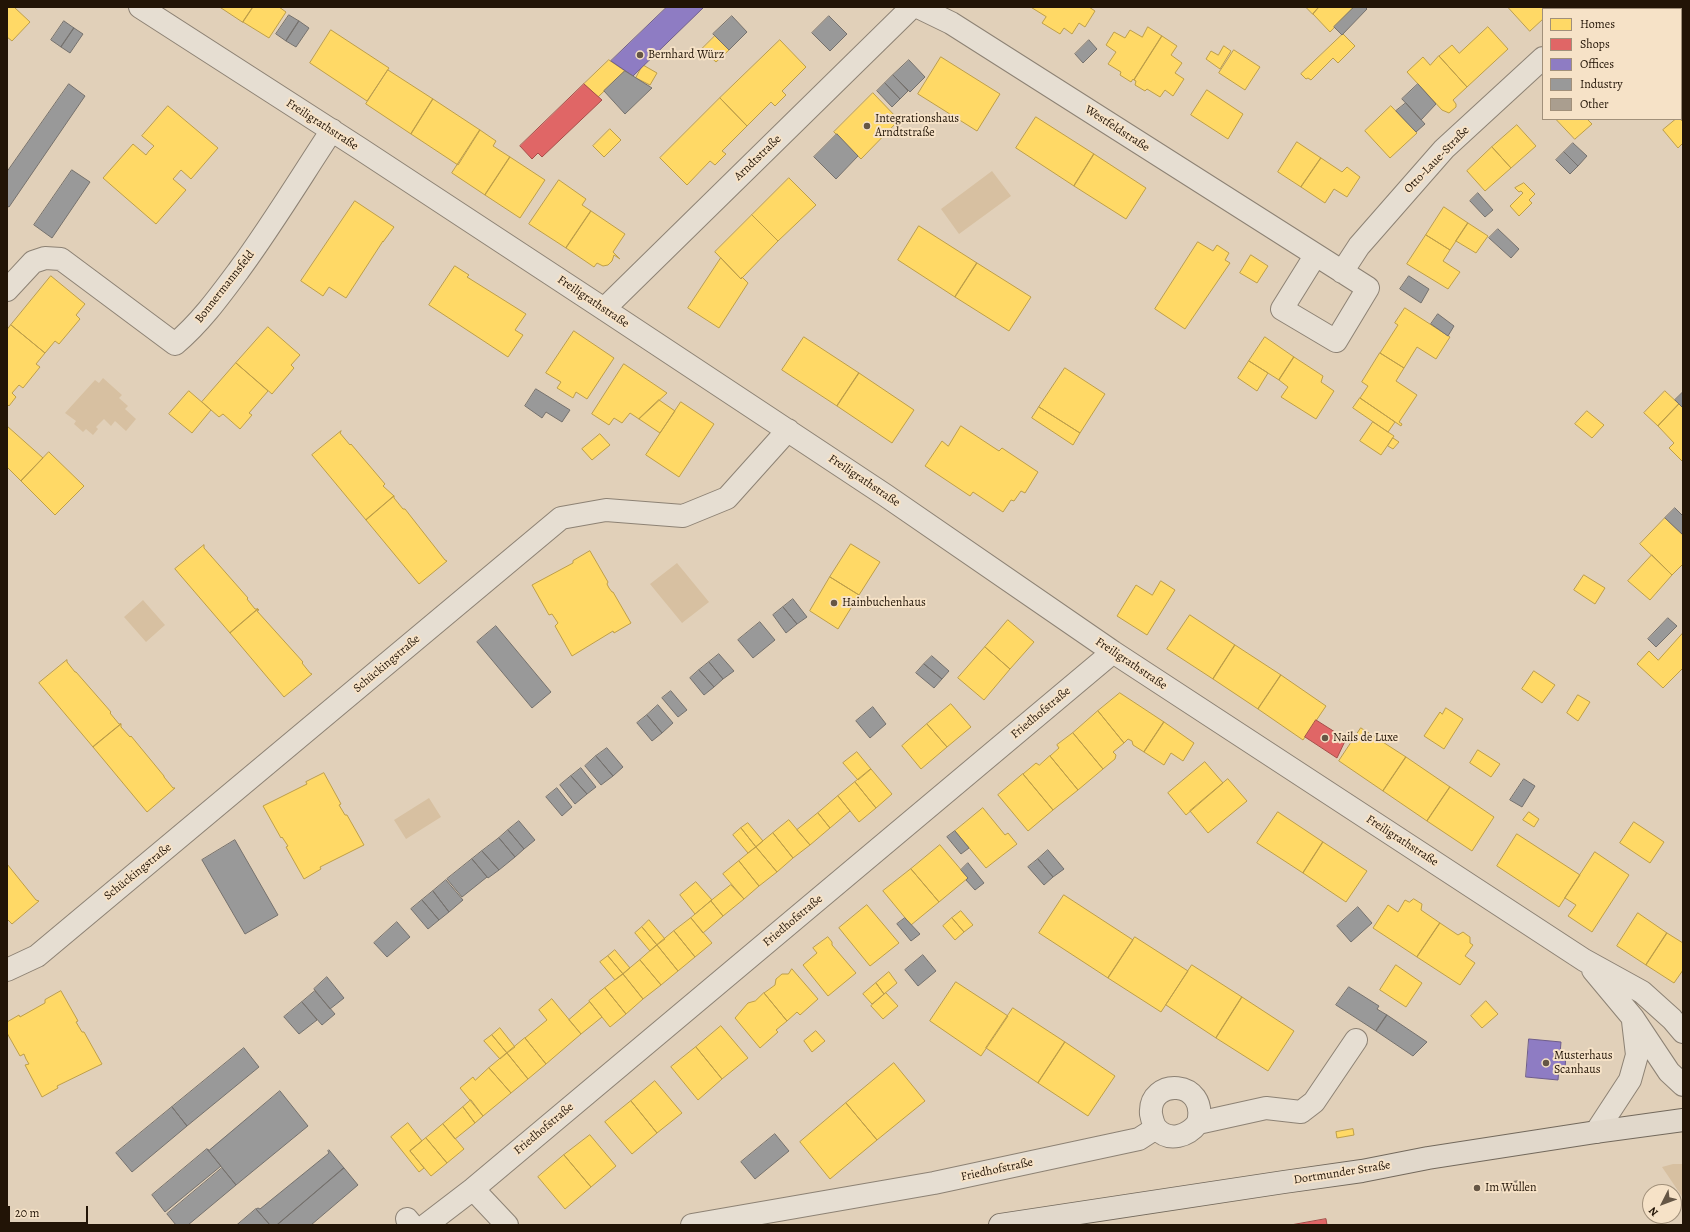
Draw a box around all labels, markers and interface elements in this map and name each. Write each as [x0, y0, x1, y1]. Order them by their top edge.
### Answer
legend [1542, 8, 1682, 120]
text: Homes [1580, 16, 1615, 32]
text: Shops [1580, 36, 1610, 52]
place label: Bernhard Würz [648, 48, 724, 62]
marker: Bernhard Würz [635, 50, 645, 60]
text: Offices [1580, 56, 1614, 72]
text: Industry [1580, 76, 1623, 92]
street label: Freiligrathstraße [283, 96, 361, 154]
text: Other [1580, 96, 1609, 112]
street label: Westfeldstraße [1082, 103, 1152, 155]
place label: Integrationshaus Arndtstraße [875, 112, 959, 140]
marker: Integrationshaus Arndtstraße [862, 121, 872, 131]
street label: Otto-Laue-Straße [1401, 124, 1473, 196]
street label: Arndtstraße [732, 132, 784, 184]
street label: Bonnermannsfeld [192, 248, 258, 326]
street label: Freiligrathstraße [554, 273, 632, 331]
street label: Freiligrathstraße [825, 452, 903, 510]
place label: Hainbuchenhaus [842, 596, 926, 610]
marker: Hainbuchenhaus [829, 598, 839, 608]
street label: Schückingstraße [351, 632, 423, 696]
street label: Freiligrathstraße [1092, 635, 1170, 693]
street label: Friedhofstraße [1008, 684, 1074, 742]
place label: Nails de Luxe [1333, 731, 1398, 745]
marker: Nails de Luxe [1320, 733, 1330, 743]
street label: Freiligrathstraße [1363, 812, 1441, 870]
street label: Schückingstraße [101, 840, 175, 904]
street label: Friedhofstraße [760, 892, 826, 950]
place label: Musterhaus Scanhaus [1554, 1049, 1612, 1077]
marker: Musterhaus Scanhaus [1541, 1058, 1551, 1068]
street label: Friedhofstraße [511, 1100, 577, 1158]
street label: Friedhofstraße [960, 1155, 1034, 1185]
street label: Dortmunder Straße [1293, 1158, 1391, 1188]
place label: Im Wullen [1485, 1181, 1537, 1195]
marker: Im Wullen [1472, 1183, 1482, 1193]
north arrow [1642, 1184, 1682, 1224]
scale bar [10, 1198, 90, 1224]
text: N [1645, 1204, 1662, 1220]
text: 20 m [15, 1205, 39, 1221]

